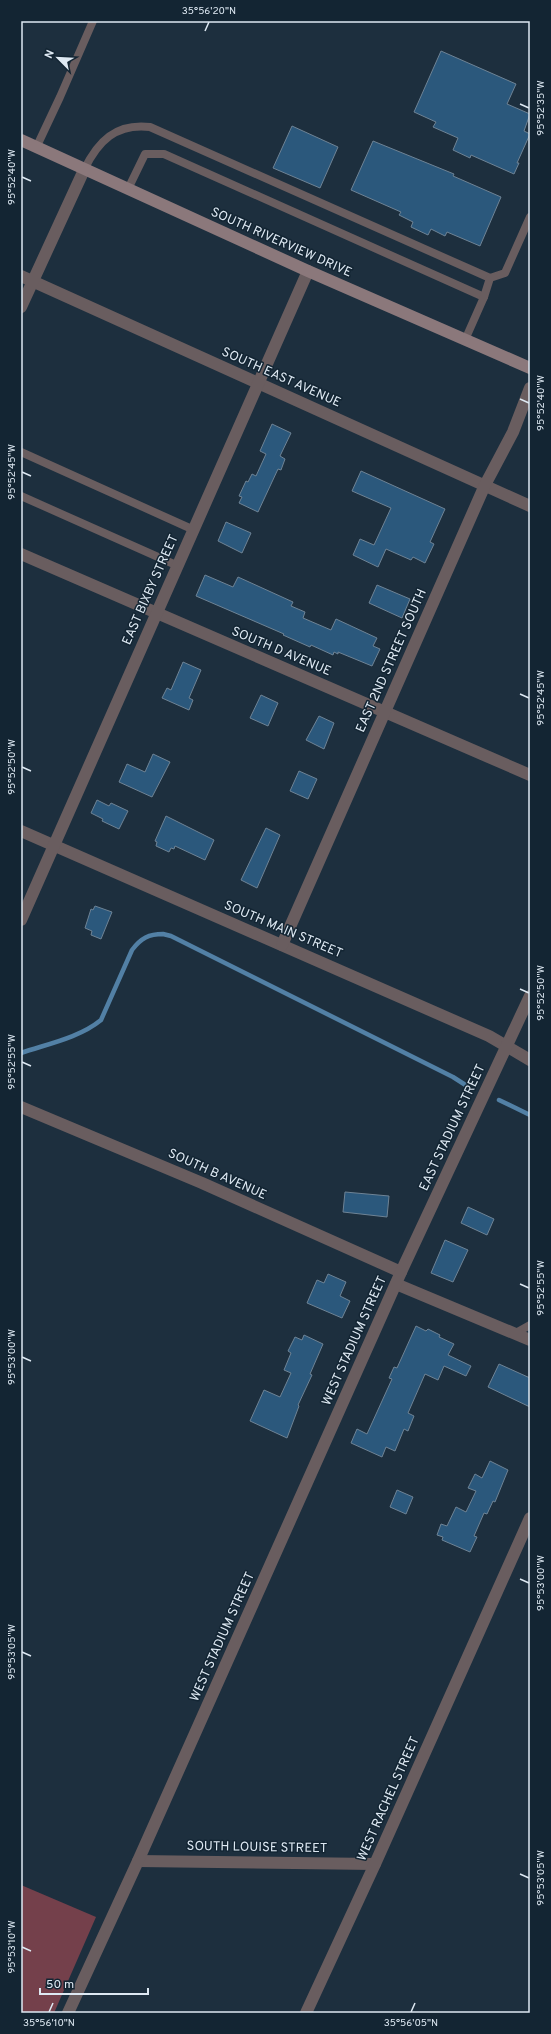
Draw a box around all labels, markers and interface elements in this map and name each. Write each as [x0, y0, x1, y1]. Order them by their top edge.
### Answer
text: 35°56'20"N [182, 5, 236, 18]
north arrow [38, 38, 78, 78]
text: N [42, 48, 58, 61]
text: 95°52'35"W [535, 80, 548, 136]
text: 95°52'40"W [6, 149, 19, 205]
street label: SOUTH RIVERVIEW DRIVE [208, 205, 354, 281]
street label: SOUTH EAST AVENUE [219, 344, 343, 412]
text: 95°52'40"W [535, 375, 548, 431]
text: 95°52'45"W [6, 444, 19, 500]
street label: EAST BIXBY STREET [119, 532, 183, 648]
street label: EAST 2ND STREET SOUTH [353, 587, 431, 735]
street label: SOUTH D AVENUE [229, 624, 333, 680]
text: 95°52'45"W [535, 670, 548, 726]
text: 95°52'50"W [6, 739, 19, 795]
street label: SOUTH MAIN STREET [221, 898, 345, 962]
text: 95°52'50"W [535, 965, 548, 1021]
text: 95°52'55"W [6, 1034, 19, 1090]
street label: EAST STADIUM STREET [417, 1062, 489, 1194]
street label: SOUTH B AVENUE [165, 1146, 269, 1204]
text: 95°52'55"W [535, 1260, 548, 1316]
street label: WEST STADIUM STREET [319, 1274, 391, 1408]
text: 95°53'00"W [6, 1329, 19, 1385]
text: 95°53'00"W [535, 1555, 548, 1611]
street label: WEST STADIUM STREET [187, 1570, 259, 1704]
text: 95°53'05"W [6, 1624, 19, 1680]
street label: WEST RACHEL STREET [354, 1734, 424, 1864]
street label: SOUTH LOUISE STREET [187, 1839, 327, 1857]
text: 95°53'05"W [535, 1850, 548, 1906]
text: 95°53'10"W [6, 1920, 19, 1974]
scale bar [40, 1970, 148, 1996]
text: 50 m [46, 1977, 74, 1993]
text: 35°56'10"N [23, 2017, 75, 2030]
text: 35°56'05"N [384, 2017, 438, 2030]

